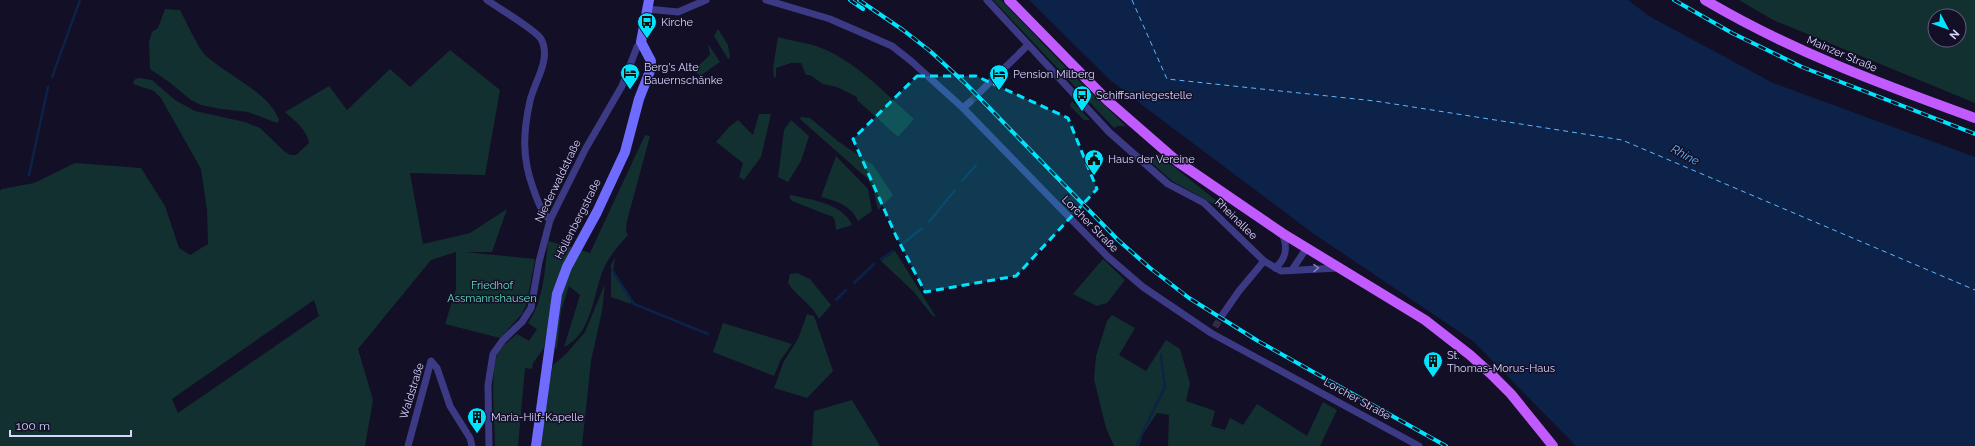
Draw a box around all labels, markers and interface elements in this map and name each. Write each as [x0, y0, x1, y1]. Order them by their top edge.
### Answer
north arrow [1927, 8, 1967, 48]
bus stop icon: Kirche [636, 11, 658, 39]
place label: Kirche [661, 16, 694, 29]
text: N [1947, 27, 1962, 42]
street label: Mainzer Straße [1805, 33, 1880, 75]
place label: Berg's Alte Bauernschänke [644, 61, 723, 87]
hotel icon: Berg's Alte Bauernschänke [619, 62, 641, 90]
hotel icon: Pension Milberg [988, 63, 1010, 91]
place label: Pension Milberg [1013, 68, 1095, 81]
bus stop icon: Schiffsanlegestelle [1071, 84, 1093, 112]
place label: Schiffsanlegestelle [1096, 89, 1193, 102]
street label: Niederwaldstraße [532, 137, 584, 225]
water label: Rhine [1669, 142, 1702, 168]
public building icon: Haus der Vereine [1083, 148, 1105, 176]
place label: Haus der Vereine [1108, 153, 1195, 166]
street label: Höllenbergstraße [552, 176, 604, 261]
street label: Lorcher Straße [1059, 193, 1121, 255]
street label: Rheinallee [1212, 196, 1260, 243]
one-way arrow [1313, 264, 1319, 272]
park label: Friedhof Assmannshausen [447, 279, 537, 305]
place label: St. Thomas-Morus-Haus [1447, 349, 1555, 375]
building icon: St. Thomas-Morus-Haus [1422, 350, 1444, 378]
street label: Waldstraße [397, 361, 427, 421]
street label: Lorcher Straße [1321, 375, 1393, 423]
building icon: Maria-Hilf-Kapelle [466, 406, 488, 434]
place label: Maria-Hilf-Kapelle [491, 411, 584, 424]
scale bar [10, 412, 131, 438]
text: 100 m [16, 419, 50, 433]

